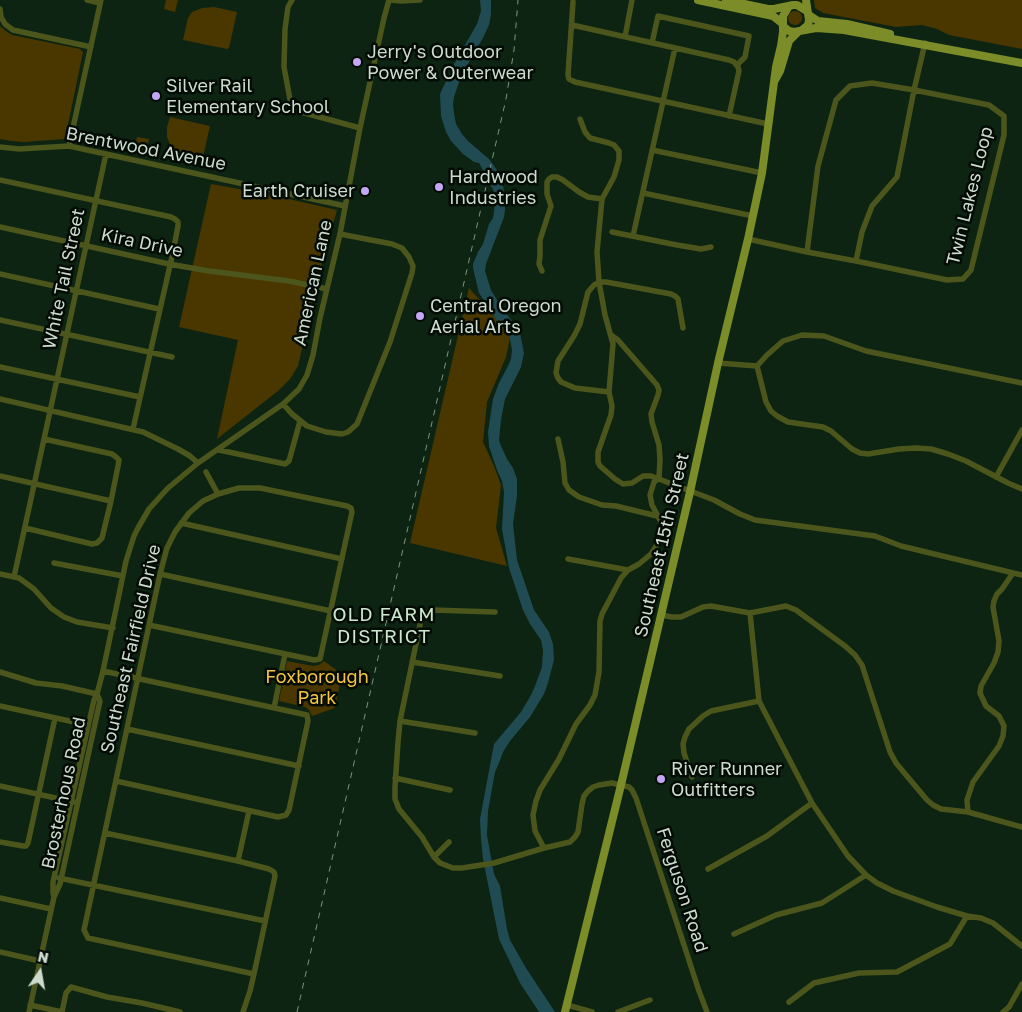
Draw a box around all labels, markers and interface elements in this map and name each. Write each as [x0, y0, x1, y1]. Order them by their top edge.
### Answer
place label: Jerry's Outdoor Power & Outerwear [367, 41, 533, 84]
marker: Jerry's Outdoor Power & Outerwear [351, 56, 363, 68]
place label: Silver Rail Elementary School [166, 75, 330, 118]
marker: Silver Rail Elementary School [150, 90, 162, 102]
street label: Brentwood Avenue [64, 123, 228, 175]
street label: Twin Lakes Loop [942, 124, 998, 268]
place label: Hardwood Industries [449, 166, 538, 208]
place label: Earth Cruiser [242, 180, 355, 202]
marker: Hardwood Industries [433, 181, 445, 193]
marker: Earth Cruiser [359, 185, 371, 197]
street label: White Tail Street [39, 207, 89, 351]
street label: American Lane [289, 218, 337, 348]
street label: Kira Drive [99, 224, 185, 262]
place label: Central Oregon Aerial Arts [430, 295, 562, 338]
marker: Central Oregon Aerial Arts [414, 310, 426, 322]
street label: Southeast 15th Street [630, 451, 694, 639]
street label: Southeast Fairfield Drive [96, 542, 166, 756]
district label: OLD FARM DISTRICT [331, 604, 437, 648]
park label: Foxborough Park [265, 666, 369, 709]
street label: Brosterhous Road [37, 715, 91, 871]
place label: River Runner Outfitters [671, 758, 782, 801]
marker: River Runner Outfitters [655, 773, 667, 785]
street label: Ferguson Road [652, 825, 712, 955]
north arrow [15, 947, 65, 997]
text: N [36, 947, 50, 966]

